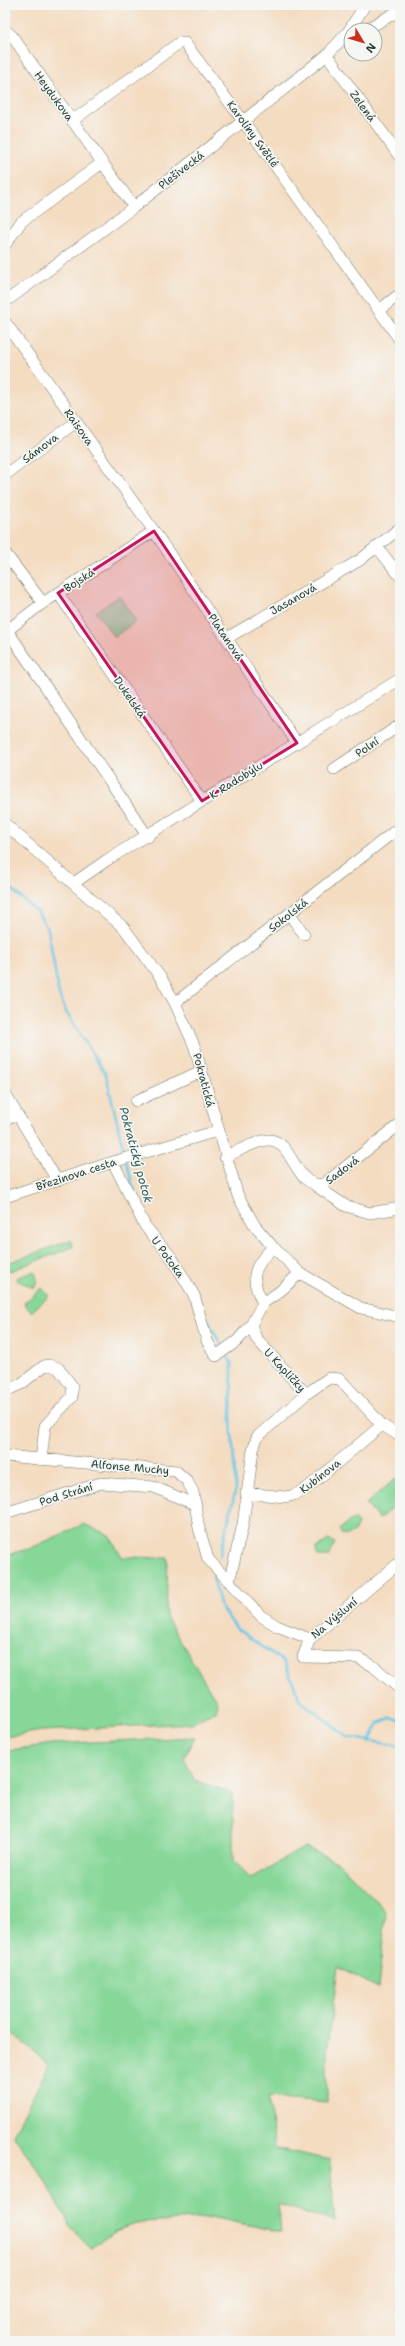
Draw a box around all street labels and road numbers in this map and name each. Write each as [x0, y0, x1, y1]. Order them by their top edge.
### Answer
street label: Heydukova [30, 68, 77, 124]
street label: Zelená [346, 88, 379, 125]
street label: Karolíny Světlé [223, 98, 282, 171]
street label: Plešivecká [155, 148, 207, 193]
street label: Raisova [61, 406, 97, 449]
street label: Sámova [19, 430, 61, 467]
street label: Bojská [61, 565, 98, 596]
street label: Jasanová [267, 580, 319, 619]
street label: Platanová [204, 611, 247, 664]
street label: Dukelská [110, 674, 149, 721]
street label: Polní [352, 734, 382, 761]
street label: K Radobýlu [207, 758, 266, 803]
street label: Sokolská [265, 895, 311, 936]
street label: Pokratická [189, 1051, 218, 1109]
street label: Sadová [322, 1153, 362, 1188]
street label: Březinova cesta [34, 1154, 118, 1195]
street label: U Potoka [148, 1234, 188, 1281]
street label: U Kapličky [260, 1345, 309, 1396]
street label: Kubínova [297, 1456, 344, 1497]
street label: Alfonse Muchy [90, 1457, 170, 1478]
street label: Pod Strání [38, 1479, 95, 1510]
street label: Na Výsluní [308, 1594, 361, 1642]

